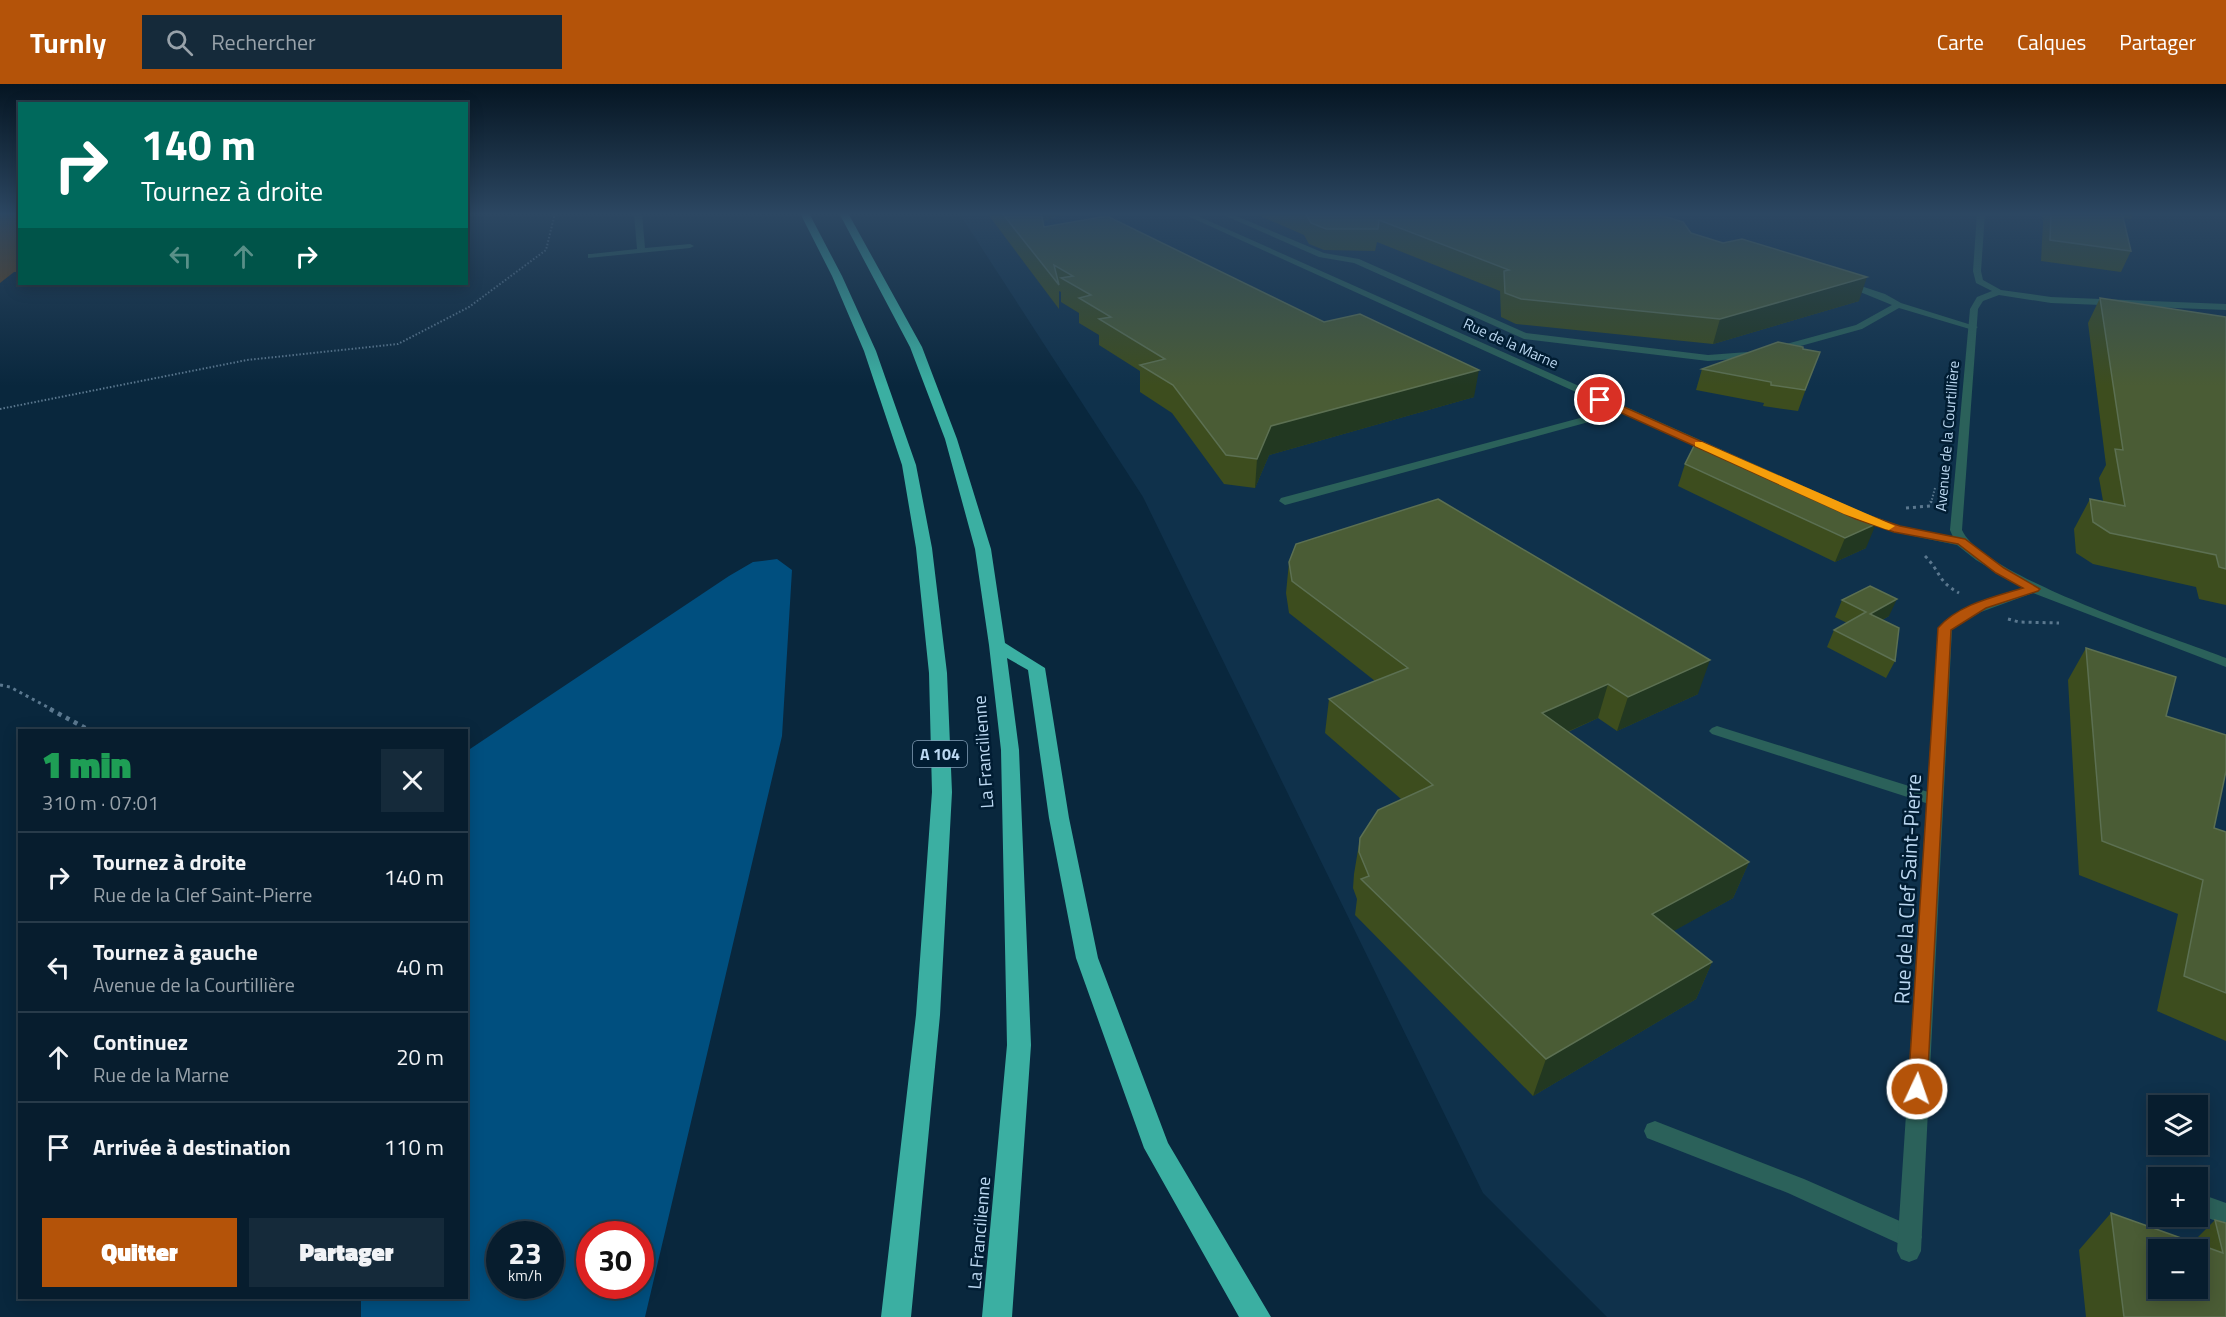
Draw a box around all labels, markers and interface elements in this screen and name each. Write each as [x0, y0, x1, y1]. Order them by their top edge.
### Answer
search box [142, 15, 562, 69]
text: Turnly [30, 21, 106, 64]
text: Rechercher [211, 25, 316, 59]
icon: search [163, 26, 196, 59]
text: Carte [1937, 26, 1984, 58]
text: Calques [2017, 26, 2086, 58]
text: Partager [2119, 26, 2196, 58]
text: 140 m [141, 112, 256, 176]
icon: right [42, 126, 120, 204]
text: Tournez à droite [141, 170, 323, 211]
icon: left [164, 240, 197, 273]
icon: ahead [227, 240, 260, 273]
icon: right [290, 240, 323, 273]
street label: Rue de la Marne [1460, 312, 1562, 374]
street label: Avenue de la Courtillière [1929, 360, 1965, 512]
pin [1574, 374, 1625, 425]
icon: arrive [1583, 383, 1616, 416]
street label: La Francilienne [966, 695, 1000, 809]
text: 1 min [42, 737, 131, 792]
road number: A 104 [913, 741, 967, 767]
button: close [381, 749, 444, 812]
street label: Rue de la Clef Saint-Pierre [1885, 773, 1929, 1005]
text: 310 m · 07:01 [42, 787, 159, 818]
text: Tournez à droite [93, 845, 246, 879]
text: 140 m [384, 860, 444, 894]
icon: right [42, 861, 75, 894]
text: Rue de la Clef Saint-Pierre [93, 879, 312, 910]
text: Tournez à gauche [93, 935, 258, 969]
text: 40 m [396, 950, 444, 984]
icon: left [42, 951, 75, 984]
text: Avenue de la Courtillière [93, 969, 295, 1000]
text: Continuez [93, 1025, 188, 1059]
text: 20 m [396, 1040, 444, 1074]
icon: ahead [42, 1041, 75, 1074]
position arrow [1885, 1057, 1949, 1121]
text: Rue de la Marne [93, 1059, 229, 1090]
map controls [2148, 1095, 2208, 1299]
button: layers [2148, 1095, 2208, 1155]
text: Arrivée à destination [93, 1130, 291, 1164]
text: 110 m [384, 1130, 444, 1164]
icon: arrive [42, 1131, 75, 1164]
button: + [2148, 1167, 2208, 1227]
street label: La Francilienne [961, 1176, 997, 1290]
button: Quitter [42, 1218, 237, 1287]
button: Partager [249, 1218, 444, 1287]
speed limit sign: 30 [576, 1221, 654, 1299]
text: 23 [508, 1230, 542, 1276]
button: − [2148, 1239, 2208, 1299]
text: km/h [508, 1264, 542, 1287]

